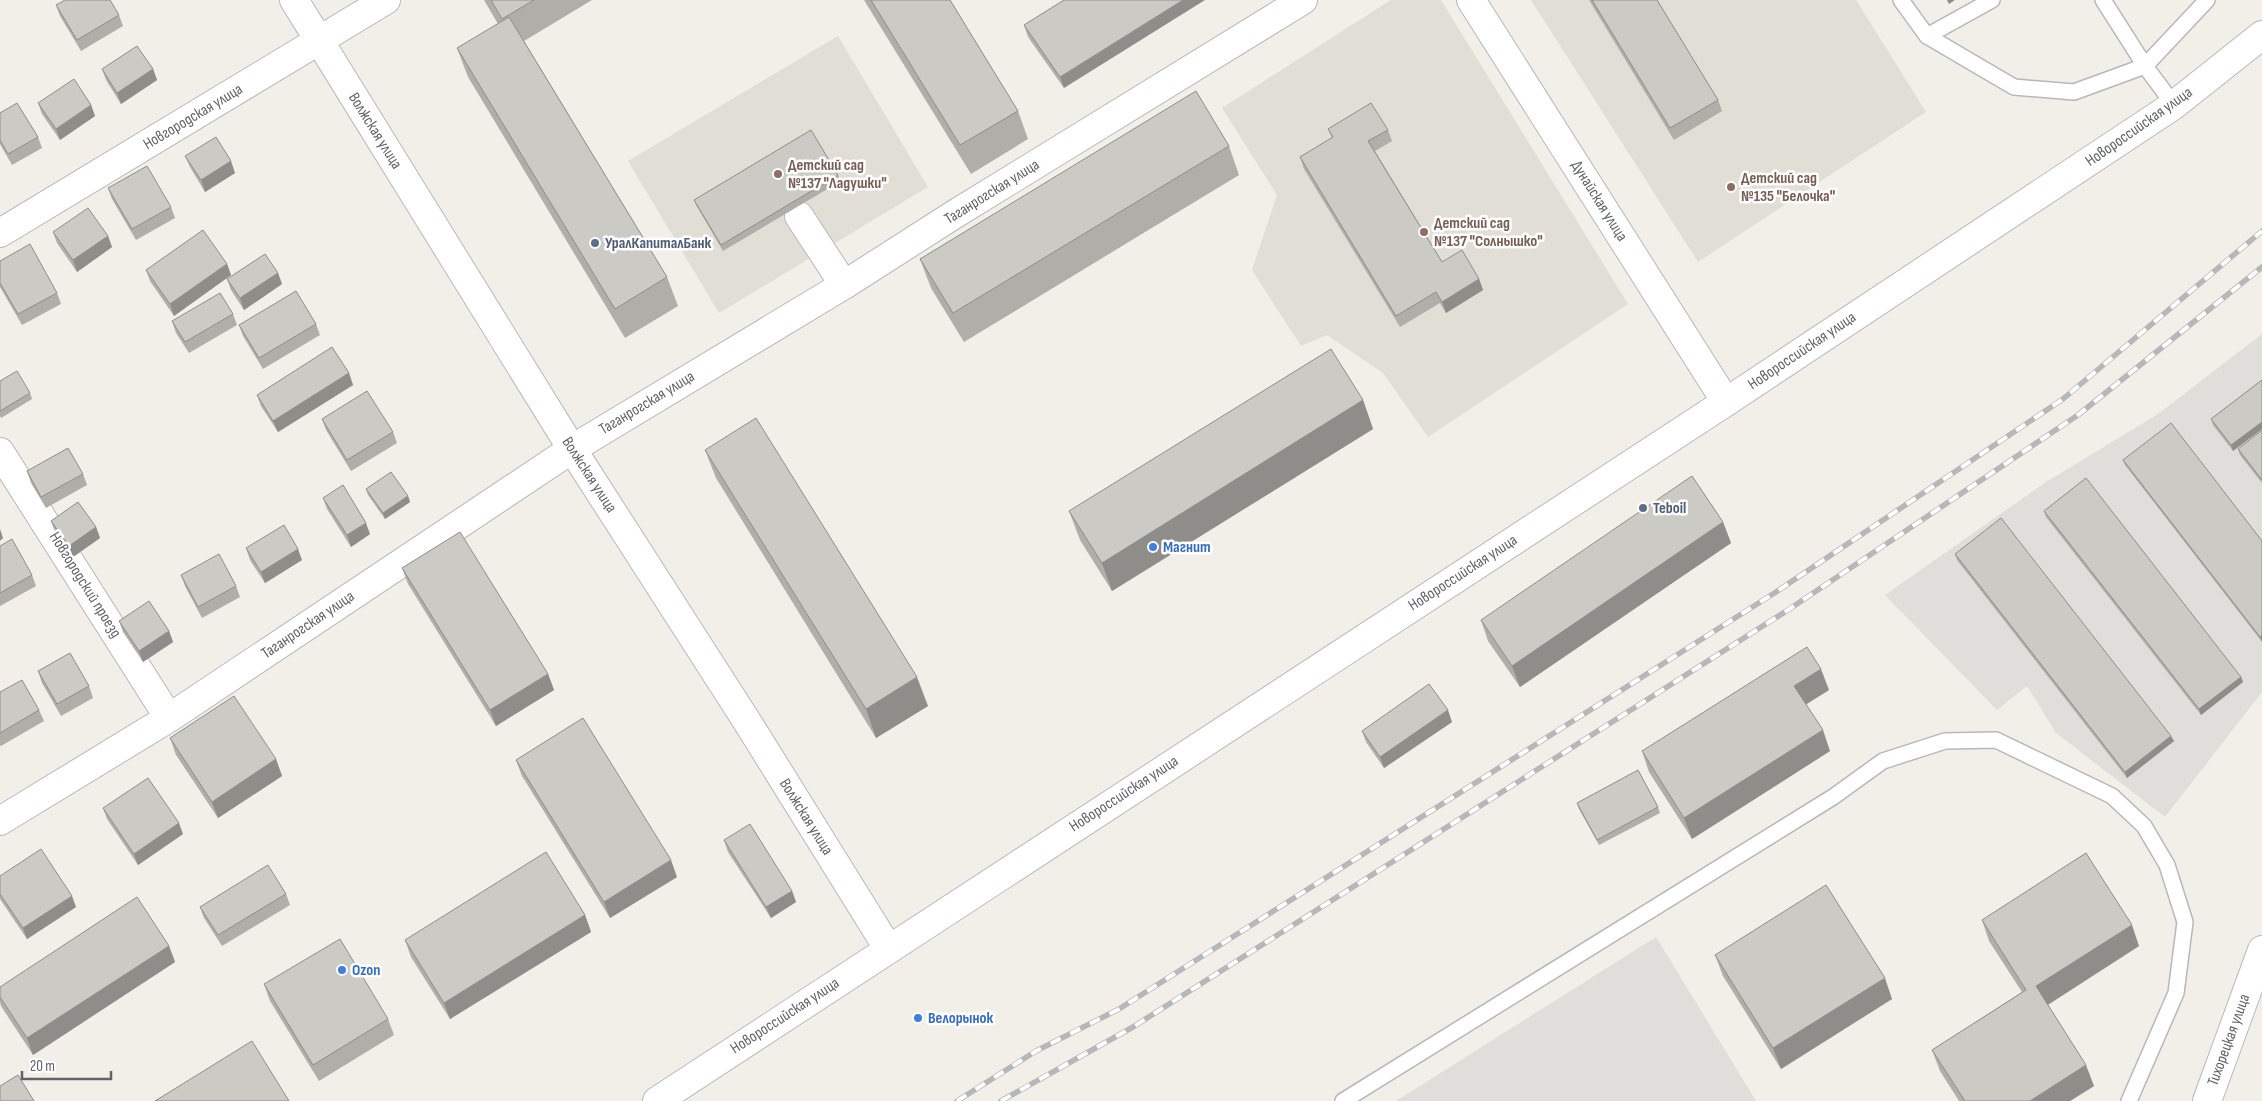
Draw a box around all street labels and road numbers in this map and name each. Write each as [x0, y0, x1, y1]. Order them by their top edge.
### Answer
street label: Новгородская улица [140, 80, 246, 154]
street label: Новороссийская улица [2082, 83, 2196, 171]
street label: Волжская улица [344, 89, 406, 173]
street label: Таганрогская улица [941, 155, 1043, 229]
street label: Дунайская улица [1567, 157, 1631, 245]
street label: Новороссийская улица [1744, 308, 1860, 394]
street label: Таганрогская улица [596, 367, 698, 439]
street label: Волжская улица [557, 434, 621, 516]
street label: Новгородский проезд [45, 529, 125, 641]
street label: Новороссийская улица [1405, 531, 1521, 615]
street label: Таганрогская улица [258, 587, 358, 663]
street label: Новороссийская улица [1066, 752, 1182, 836]
street label: Волжская улица [775, 775, 837, 859]
street label: Новороссийская улица [727, 974, 843, 1058]
street label: Тихорецкая улица [2204, 991, 2254, 1089]

